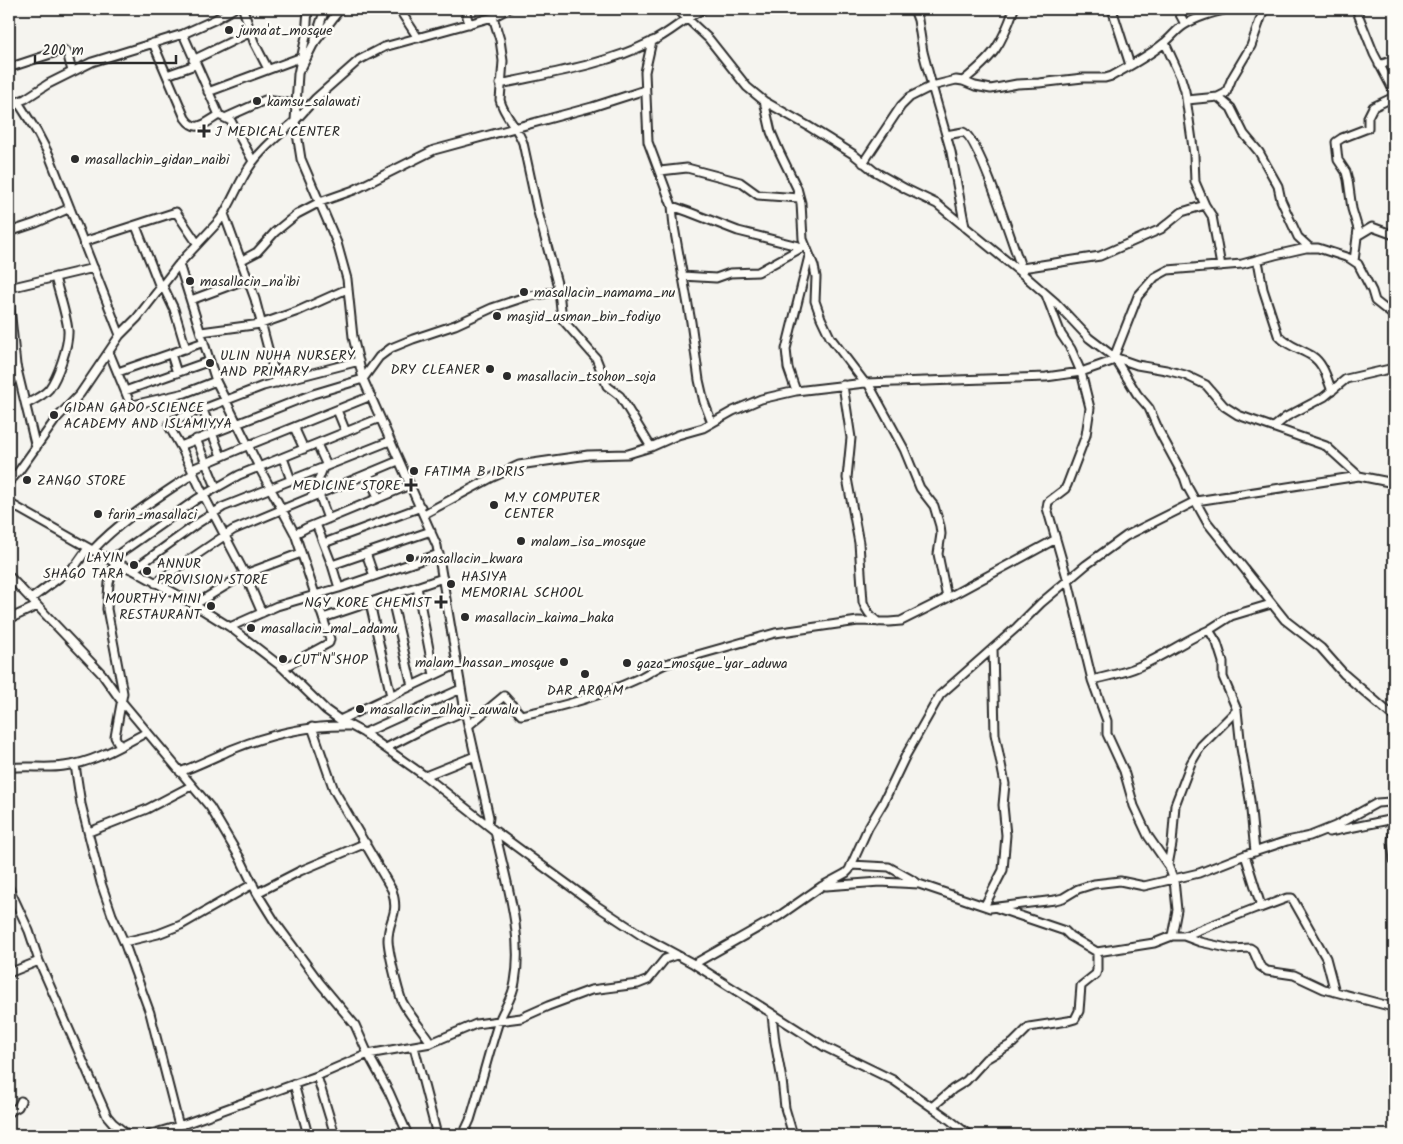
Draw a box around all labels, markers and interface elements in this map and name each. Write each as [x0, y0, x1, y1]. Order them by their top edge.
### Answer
place label: juma'at_mosque [235, 20, 333, 42]
marker: juma'at_mosque [223, 24, 235, 36]
scale bar [35, 32, 176, 64]
text: 200 m [42, 39, 84, 63]
place label: kamsu_salawati [267, 91, 360, 113]
marker: kamsu_salawati [251, 95, 263, 107]
place label: J MEDICAL CENTER [215, 121, 340, 143]
marker: J MEDICAL CENTER [197, 124, 211, 138]
place label: masallachin_gidan_naibi [85, 149, 230, 171]
marker: masallachin_gidan_naibi [69, 153, 81, 165]
place label: masallacin_na'ibi [200, 271, 300, 293]
marker: masallacin_na'ibi [184, 275, 196, 287]
place label: masallacin_namama_nu [534, 282, 676, 304]
marker: masallacin_namama_nu [518, 286, 530, 298]
place label: masjid_usman_bin_fodiyo [507, 306, 661, 328]
marker: masjid_usman_bin_fodiyo [491, 310, 503, 322]
place label: ULIN NUHA NURSERY AND PRIMARY [220, 345, 356, 383]
marker: ULIN NUHA NURSERY AND PRIMARY [204, 357, 216, 369]
place label: DRY CLEANER [391, 359, 480, 381]
marker: DRY CLEANER [484, 363, 496, 375]
place label: masallacin_tsohon_soja [517, 366, 656, 388]
marker: masallacin_tsohon_soja [501, 370, 513, 382]
place label: GIDAN GADO SCIENCE ACADEMY AND ISLAMIYYA [64, 397, 232, 435]
marker: GIDAN GADO SCIENCE ACADEMY AND ISLAMIYYA [48, 409, 60, 421]
place label: FATIMA B IDRIS [424, 461, 525, 483]
marker: FATIMA B IDRIS [408, 465, 420, 477]
place label: ZANGO STORE [37, 470, 127, 492]
marker: ZANGO STORE [21, 474, 33, 486]
place label: MEDICINE STORE [293, 475, 402, 497]
marker: MEDICINE STORE [405, 479, 417, 491]
place label: M.Y COMPUTER CENTER [504, 487, 600, 525]
marker: M.Y COMPUTER CENTER [488, 499, 500, 511]
place label: farin_masallaci [108, 504, 198, 526]
marker: farin_masallaci [92, 508, 104, 520]
place label: malam_isa_mosque [531, 531, 647, 553]
marker: malam_isa_mosque [515, 535, 527, 547]
place label: LAYIN SHAGO TARA [43, 547, 125, 585]
place label: masallacin_kwara [420, 548, 523, 570]
marker: masallacin_kwara [404, 552, 416, 564]
place label: ANNUR PROVISION STORE [157, 553, 269, 591]
marker: LAYIN SHAGO TARA [128, 559, 140, 571]
marker: ANNUR PROVISION STORE [141, 565, 153, 577]
place label: HASIYA MEMORIAL SCHOOL [461, 566, 584, 604]
marker: HASIYA MEMORIAL SCHOOL [445, 578, 457, 590]
place label: MOURTHY MINI RESTAURANT [105, 588, 202, 626]
place label: NGY KORE CHEMIST [304, 592, 432, 614]
marker: NGY KORE CHEMIST [435, 596, 447, 608]
marker: MOURTHY MINI RESTAURANT [205, 600, 217, 612]
place label: masallacin_kaima_haka [475, 607, 614, 629]
marker: masallacin_kaima_haka [459, 611, 471, 623]
place label: masallacin_mal_adamu [261, 618, 398, 640]
marker: masallacin_mal_adamu [245, 622, 257, 634]
place label: CUT''N''SHOP [293, 649, 368, 671]
place label: malam_hassan_mosque [415, 652, 555, 674]
marker: CUT''N''SHOP [277, 653, 289, 665]
place label: gaza_mosque_'yar_aduwa [636, 653, 788, 675]
marker: malam_hassan_mosque [558, 656, 570, 668]
marker: gaza_mosque_'yar_aduwa [621, 657, 633, 669]
marker: DAR ARQAM [579, 668, 591, 680]
place label: DAR ARQAM [547, 680, 623, 702]
place label: masallacin_alhaji_auwalu [370, 699, 518, 721]
marker: masallacin_alhaji_auwalu [354, 703, 366, 715]

